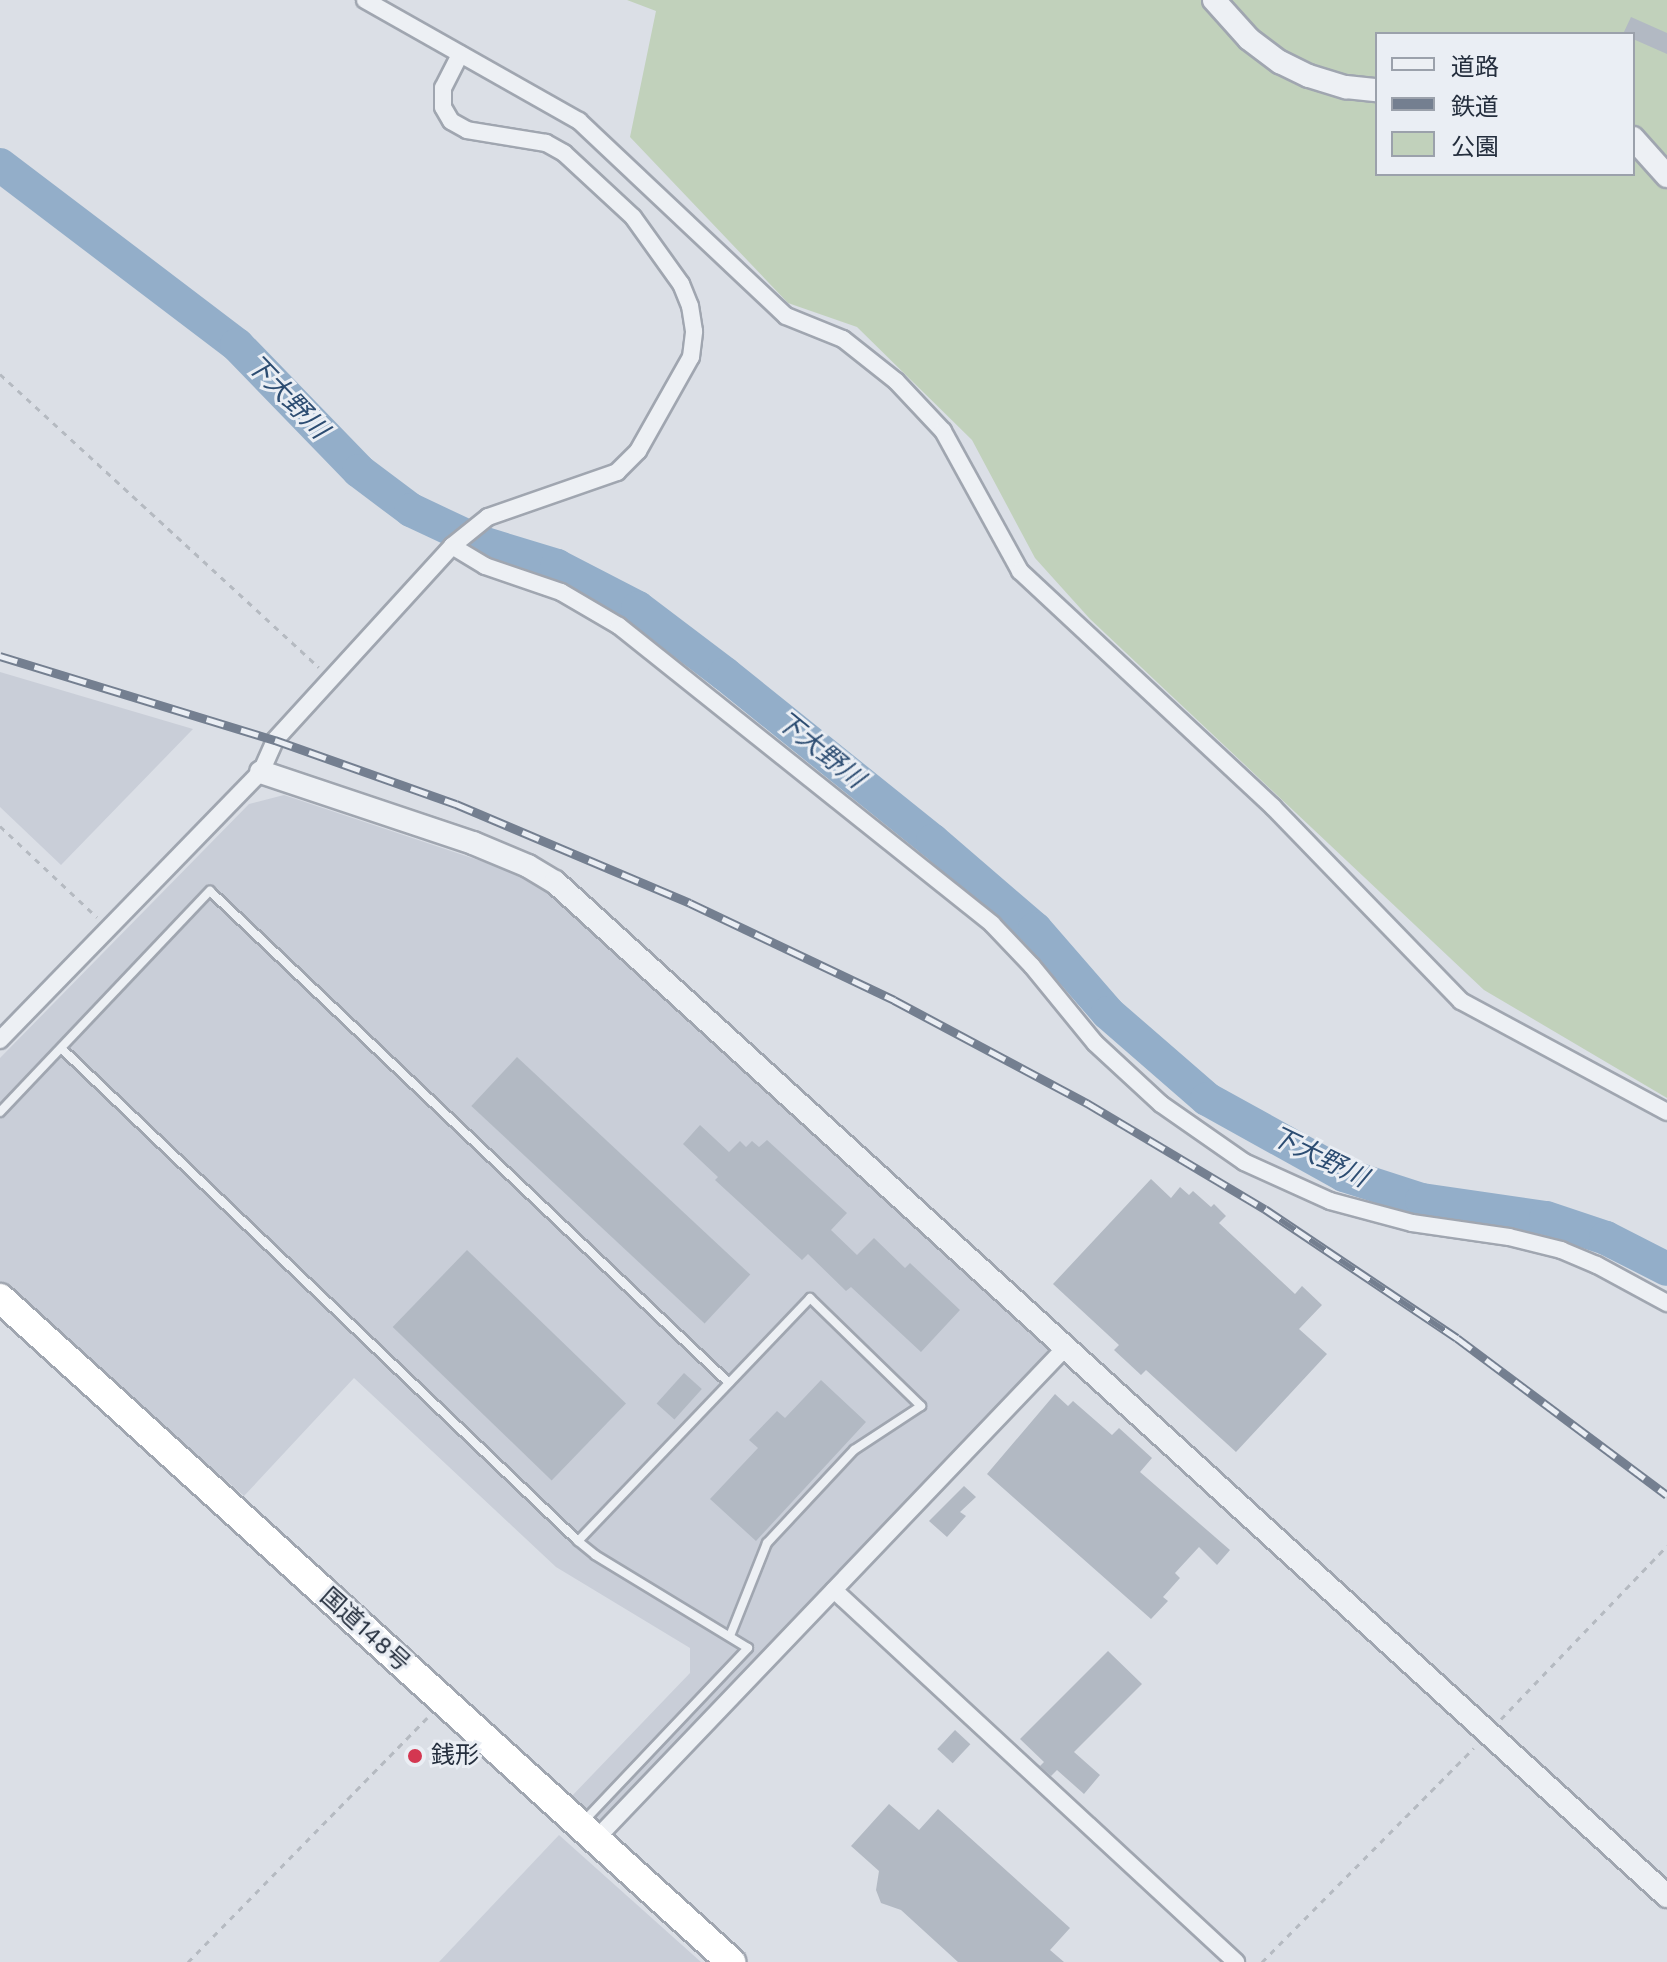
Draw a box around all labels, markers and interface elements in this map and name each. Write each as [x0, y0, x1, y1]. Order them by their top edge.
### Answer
legend [1375, 32, 1635, 176]
text: 道路 [1451, 53, 1499, 81]
text: 鉄道 [1451, 93, 1499, 121]
text: 公園 [1451, 133, 1499, 161]
water label: 下大野川 [240, 349, 334, 445]
water label: 下大野川 [770, 705, 870, 795]
water label: 下大野川 [1265, 1120, 1373, 1194]
street label: 国道148号 [314, 1582, 416, 1678]
place label: 銭形 [431, 1742, 479, 1770]
marker: 銭形 [406, 1747, 424, 1765]

